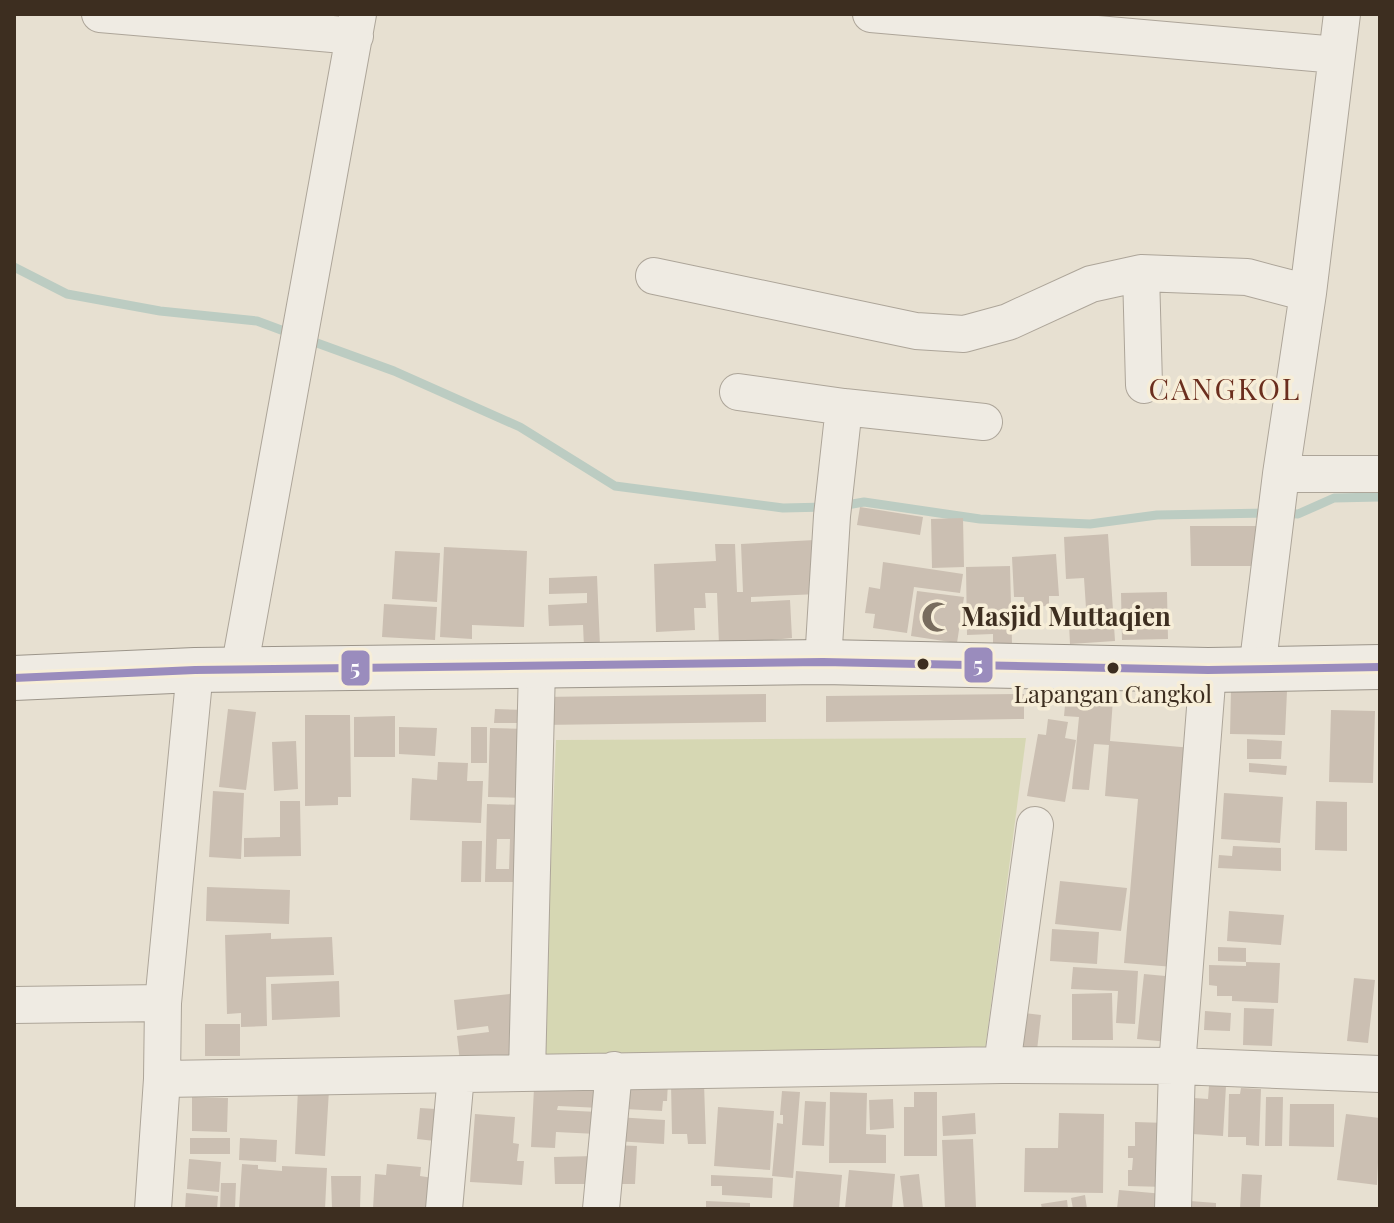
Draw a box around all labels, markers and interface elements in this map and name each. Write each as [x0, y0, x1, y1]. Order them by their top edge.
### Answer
district label: CANGKOL [1149, 368, 1301, 408]
place label: Masjid Muttaqien [961, 598, 1171, 633]
mosque icon: Masjid Muttaqien [920, 600, 954, 634]
line badge: 5 [963, 646, 994, 684]
line badge: 5 [340, 649, 371, 687]
text: 5 [973, 649, 983, 679]
text: 5 [350, 652, 360, 682]
unlabelled marker [915, 656, 931, 672]
marker: Lapangan Cangkol [1105, 660, 1121, 676]
place label: Lapangan Cangkol [1014, 677, 1212, 709]

